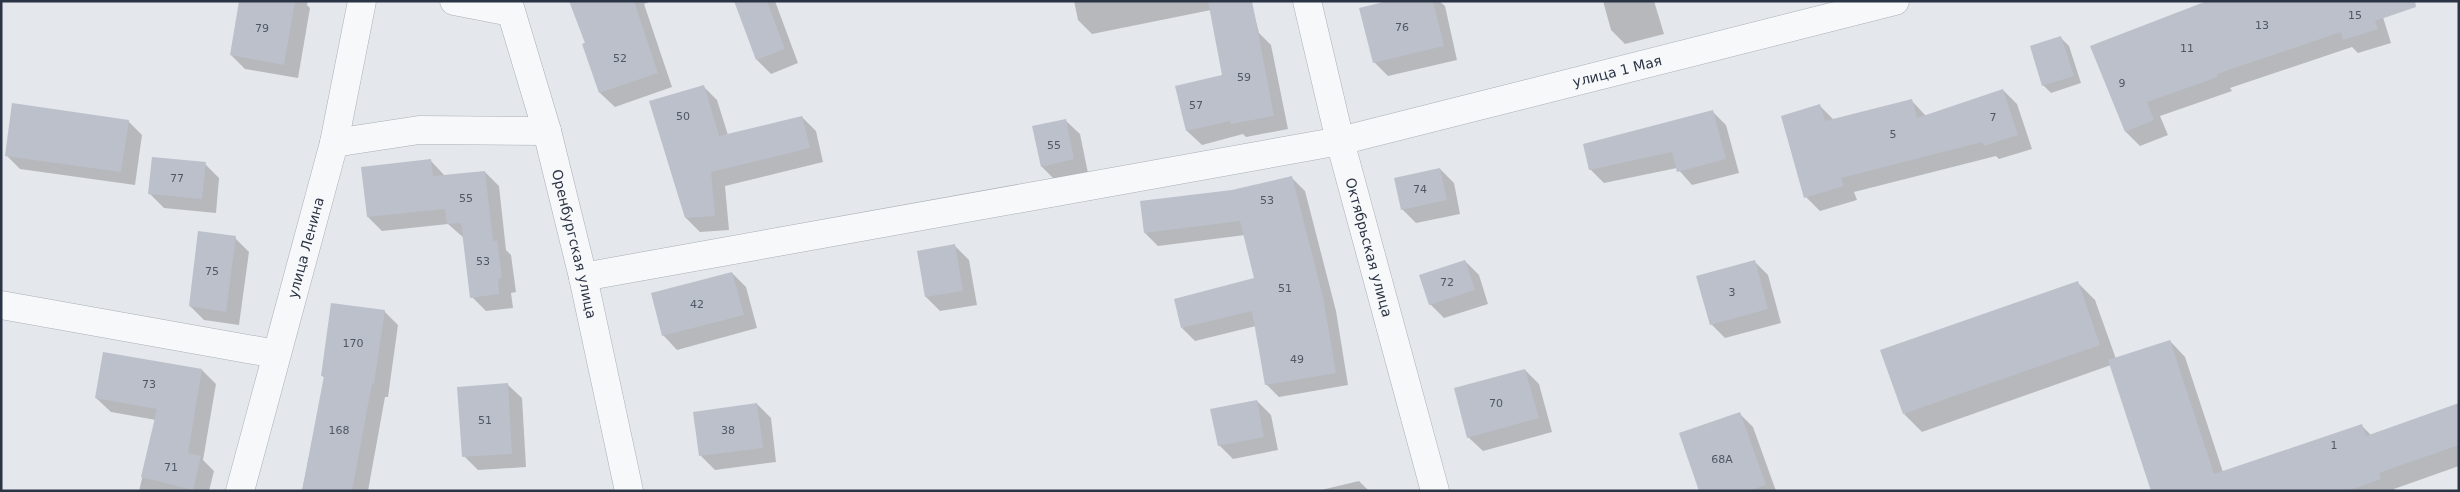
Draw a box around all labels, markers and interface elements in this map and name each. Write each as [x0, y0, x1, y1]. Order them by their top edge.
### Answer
house number: 15 [2348, 9, 2362, 22]
house number: 13 [2255, 19, 2269, 32]
house number: 76 [1395, 21, 1409, 34]
house number: 79 [255, 22, 269, 35]
house number: 11 [2180, 42, 2194, 55]
house number: 52 [613, 52, 627, 65]
street label: улица 1 Мая [1571, 52, 1663, 90]
house number: 59 [1237, 71, 1251, 84]
house number: 9 [2119, 77, 2126, 90]
house number: 57 [1189, 99, 1203, 112]
house number: 50 [676, 110, 690, 123]
house number: 7 [1990, 111, 1997, 124]
house number: 5 [1890, 128, 1897, 141]
house number: 55 [1047, 139, 1061, 152]
street label: Оренбургская улица [549, 168, 600, 320]
house number: 77 [170, 172, 184, 185]
street label: Октябрьская улица [1342, 176, 1395, 319]
house number: 74 [1413, 183, 1427, 196]
house number: 55 [459, 192, 473, 205]
house number: 53 [1260, 194, 1274, 207]
street label: улица Ленина [284, 195, 327, 300]
house number: 53 [476, 255, 490, 268]
house number: 75 [205, 265, 219, 278]
house number: 72 [1440, 276, 1454, 289]
house number: 51 [1278, 282, 1292, 295]
house number: 3 [1729, 286, 1736, 299]
house number: 42 [690, 298, 704, 311]
house number: 170 [343, 337, 364, 350]
house number: 49 [1290, 353, 1304, 366]
house number: 73 [142, 378, 156, 391]
house number: 70 [1489, 397, 1503, 410]
house number: 51 [478, 414, 492, 427]
house number: 168 [329, 424, 350, 437]
house number: 38 [721, 424, 735, 437]
house number: 1 [2331, 439, 2338, 452]
house number: 68А [1711, 453, 1733, 466]
house number: 71 [164, 461, 178, 474]

